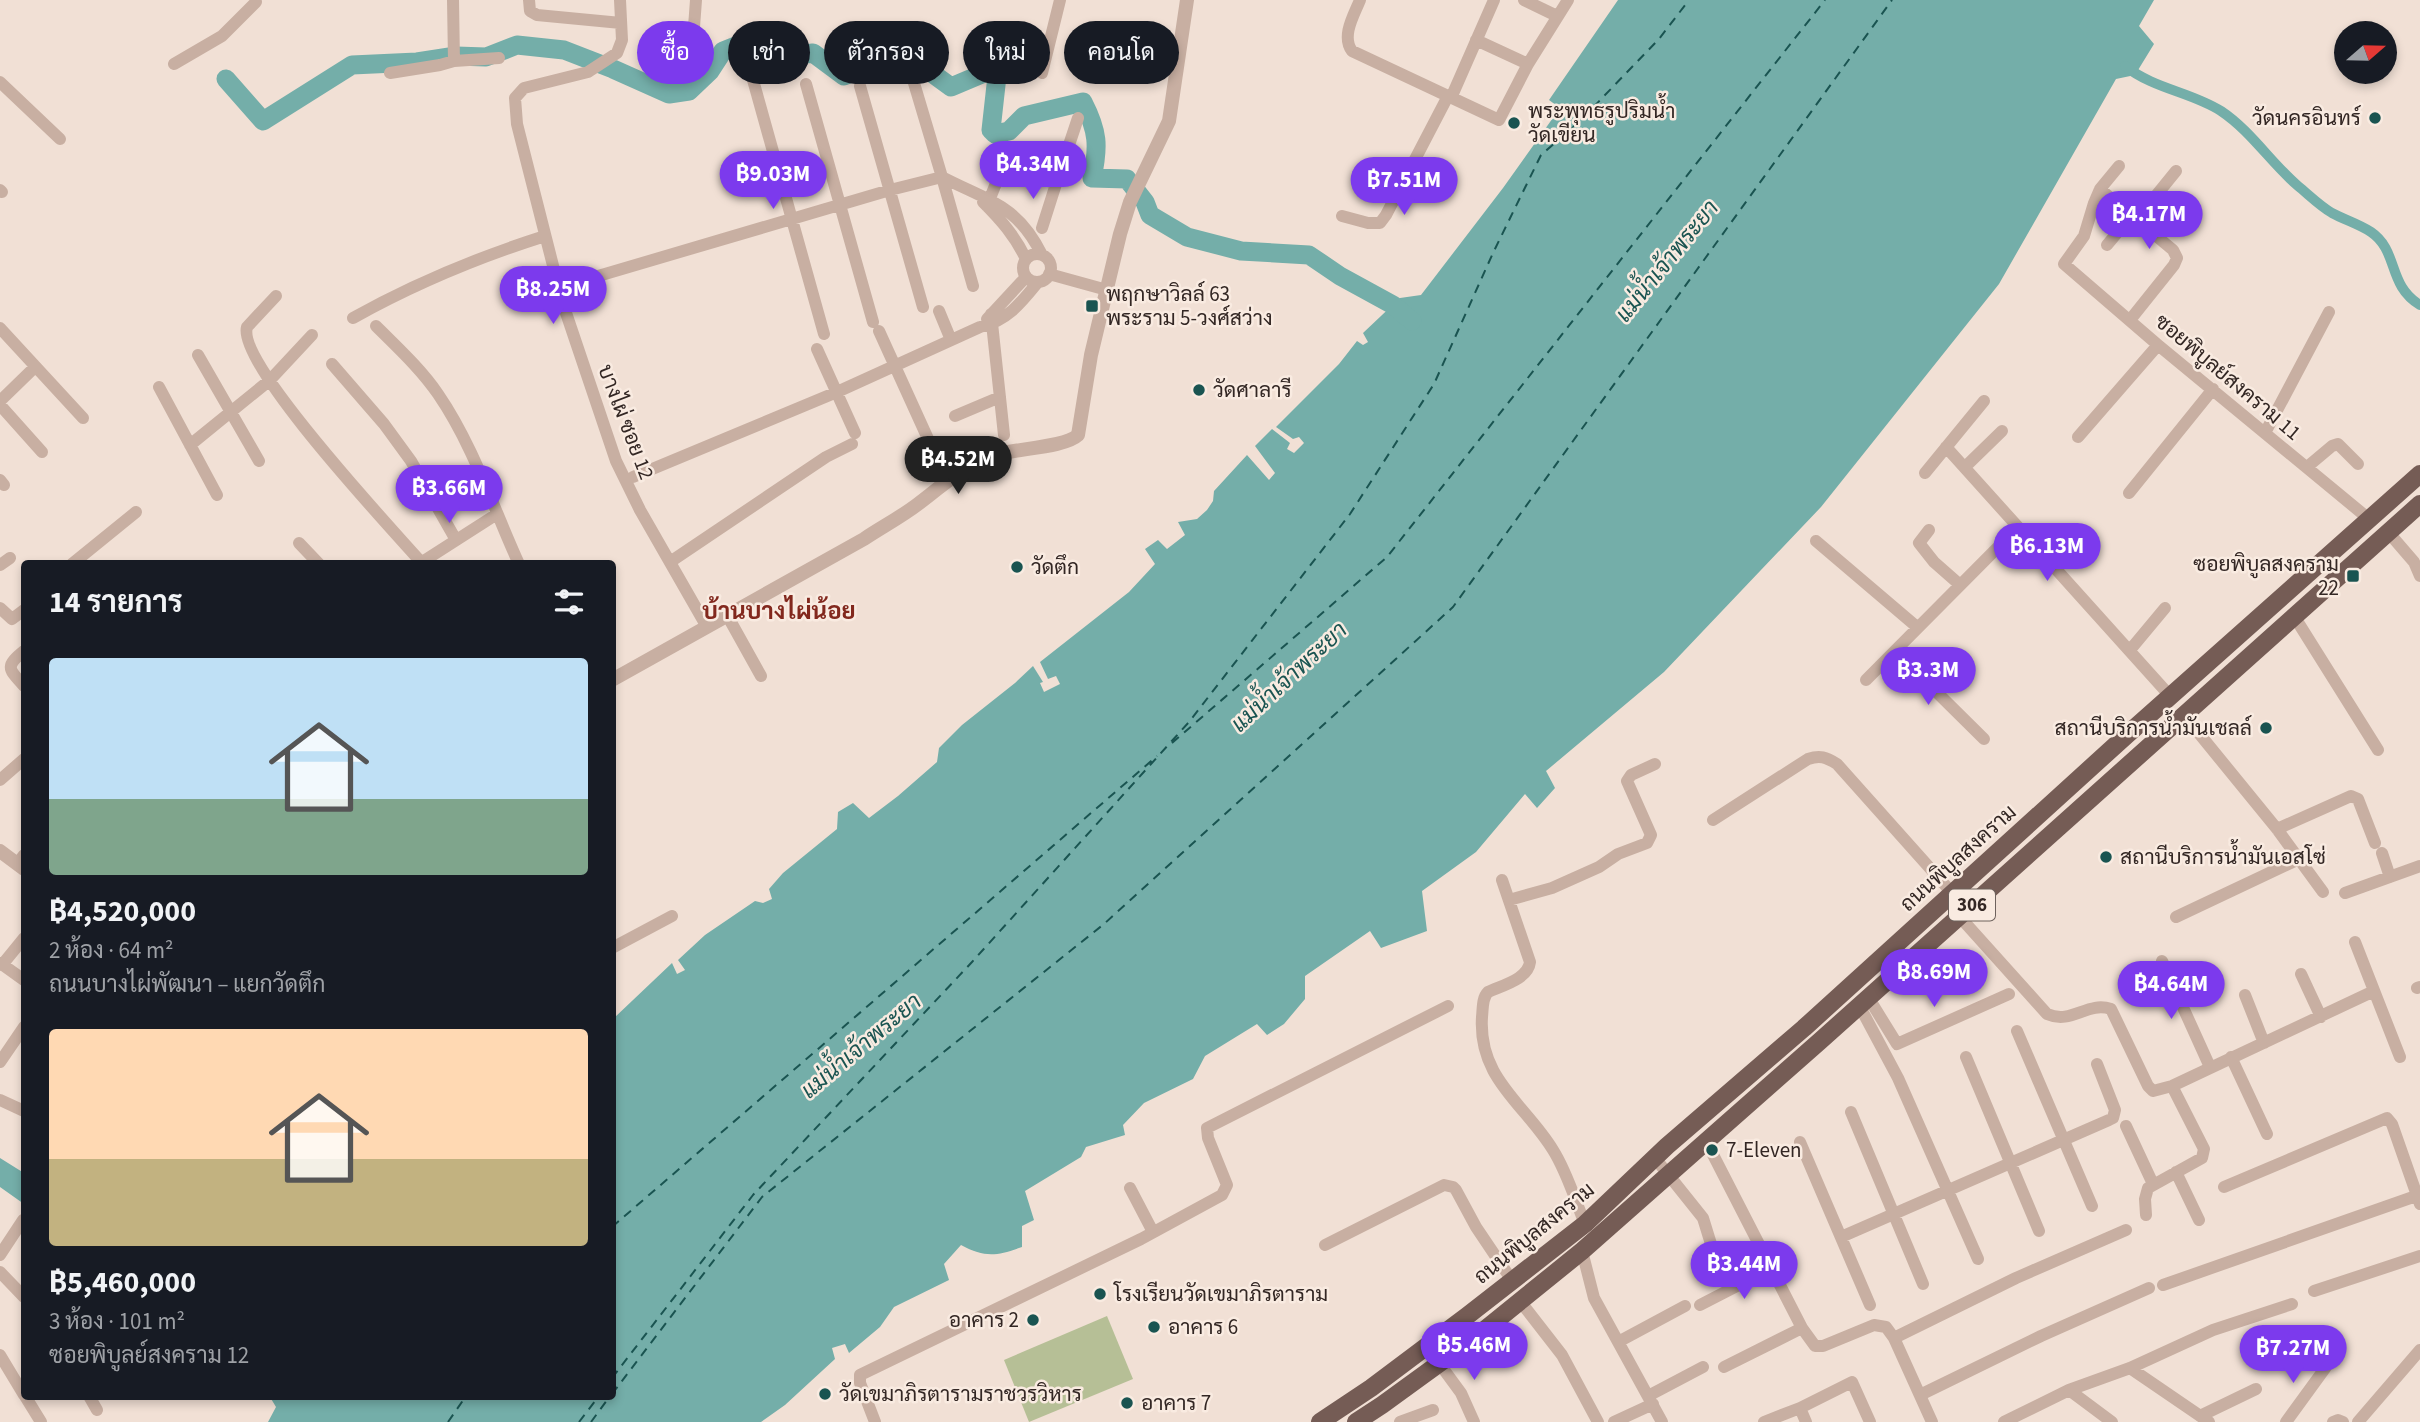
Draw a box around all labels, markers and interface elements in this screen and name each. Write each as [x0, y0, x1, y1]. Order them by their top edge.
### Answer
chip: ซื้อ [637, 21, 714, 84]
chip: เช่า [728, 21, 810, 84]
chip: ตัวกรอง [824, 21, 949, 84]
chip: ใหม่ [963, 21, 1050, 84]
chip: คอนโด [1064, 21, 1179, 84]
north arrow [2334, 21, 2398, 84]
map controls [2334, 21, 2397, 84]
place label: พระพุทธรูปริมน้ำ วัดเขียน [1528, 93, 1675, 150]
place label: วัดนครอินทร์ [2252, 103, 2361, 133]
marker: วัดนครอินทร์ [2367, 110, 2383, 126]
marker: พระพุทธรูปริมน้ำ วัดเขียน [1506, 115, 1522, 131]
pin: ฿4.34M [976, 142, 1090, 201]
text: ฿4.34M [996, 147, 1070, 180]
pin: ฿9.03M [716, 152, 830, 211]
text: ฿9.03M [736, 157, 810, 190]
pin: ฿7.51M [1347, 158, 1461, 217]
text: ฿7.51M [1367, 163, 1441, 196]
water label: แม่น้ำเจ้าพระยา [1604, 190, 1727, 329]
pin: ฿4.17M [2092, 191, 2206, 251]
text: ฿4.17M [2112, 197, 2186, 230]
pin: ฿8.25M [496, 266, 610, 326]
text: ฿8.25M [516, 272, 590, 305]
place label: พฤกษาวิลล์ 63 พระราม 5-วงศ์สว่าง [1106, 279, 1273, 333]
marker: พฤกษาวิลล์ 63 พระราม 5-วงศ์สว่าง [1084, 298, 1100, 314]
street label: ซอยพิบูลย์สงคราม 11 [2148, 307, 2308, 447]
street label: บางไผ่ ซอย 12 [590, 360, 662, 484]
place label: วัดศาลารี [1213, 375, 1292, 405]
marker: วัดศาลารี [1191, 382, 1207, 398]
pin: ฿4.52M [901, 436, 1015, 496]
text: ฿4.52M [921, 442, 995, 475]
pin: ฿3.66M [392, 466, 506, 525]
text: ฿3.66M [412, 471, 486, 504]
pin: ฿6.13M [1990, 524, 2104, 583]
text: ฿6.13M [2010, 529, 2084, 562]
place label: ซอยพิบูลสงคราม 22 [2193, 549, 2339, 603]
place label: วัดตึก [1031, 552, 1079, 582]
marker: วัดตึก [1009, 559, 1025, 575]
marker: ซอยพิบูลสงคราม 22 [2345, 568, 2361, 584]
text: 14 รายการ [49, 581, 183, 624]
icon: filters [550, 583, 588, 621]
district label: บ้านบางไผ่น้อย [702, 594, 856, 629]
water label: แม่น้ำเจ้าพระยา [1221, 611, 1355, 740]
pin: ฿3.3M [1879, 648, 1977, 707]
text: ฿3.3M [1897, 653, 1959, 686]
icon: home [256, 704, 382, 830]
place label: สถานีบริการน้ำมันเชลล์ [2054, 710, 2252, 743]
marker: สถานีบริการน้ำมันเชลล์ [2258, 720, 2274, 736]
street label: ถนนพิบูลสงคราม [1893, 798, 2023, 918]
place label: สถานีบริการน้ำมันเอสโซ่ [2120, 839, 2326, 872]
marker: สถานีบริการน้ำมันเอสโซ่ [2098, 849, 2114, 865]
text: ฿4,520,000 [49, 890, 196, 933]
road number: 306 [1949, 890, 1995, 920]
text: 2 ห้อง · 64 m² [49, 934, 174, 967]
pin: ฿8.69M [1877, 950, 1991, 1009]
text: ฿8.69M [1897, 955, 1971, 988]
pin: ฿4.64M [2114, 962, 2228, 1021]
text: ฿4.64M [2134, 967, 2208, 1000]
text: ถนนบางไผ่พัฒนา – แยกวัดตึก [49, 968, 325, 1001]
water label: แม่น้ำเจ้าพระยา [791, 983, 929, 1106]
icon: home [256, 1075, 382, 1201]
place label: 7-Eleven [1726, 1135, 1802, 1165]
marker: 7-Eleven [1704, 1142, 1720, 1158]
street label: ถนนพิบูลสงคราม [1467, 1175, 1601, 1291]
pin: ฿3.44M [1687, 1242, 1801, 1301]
text: ฿3.44M [1707, 1247, 1781, 1280]
text: ฿5,460,000 [49, 1261, 196, 1304]
place label: โรงเรียนวัดเขมาภิรตาราม [1113, 1279, 1328, 1309]
marker: โรงเรียนวัดเขมาภิรตาราม [1092, 1286, 1108, 1302]
text: 3 ห้อง · 101 m² [49, 1305, 185, 1338]
place label: อาคาร 2 [949, 1305, 1019, 1335]
marker: อาคาร 2 [1025, 1312, 1041, 1328]
place label: อาคาร 6 [1168, 1312, 1238, 1342]
marker: อาคาร 6 [1146, 1319, 1162, 1335]
pin: ฿5.46M [1417, 1322, 1531, 1382]
pin: ฿7.27M [2236, 1326, 2350, 1385]
text: ฿5.46M [1437, 1328, 1511, 1361]
text: ฿7.27M [2256, 1331, 2330, 1364]
text: ซอยพิบูลย์สงคราม 12 [49, 1339, 249, 1372]
place label: วัดเขมาภิรตารามราชวรวิหาร [839, 1379, 1082, 1409]
marker: วัดเขมาภิรตารามราชวรวิหาร [817, 1386, 833, 1402]
place label: อาคาร 7 [1141, 1388, 1211, 1418]
marker: อาคาร 7 [1119, 1395, 1135, 1411]

